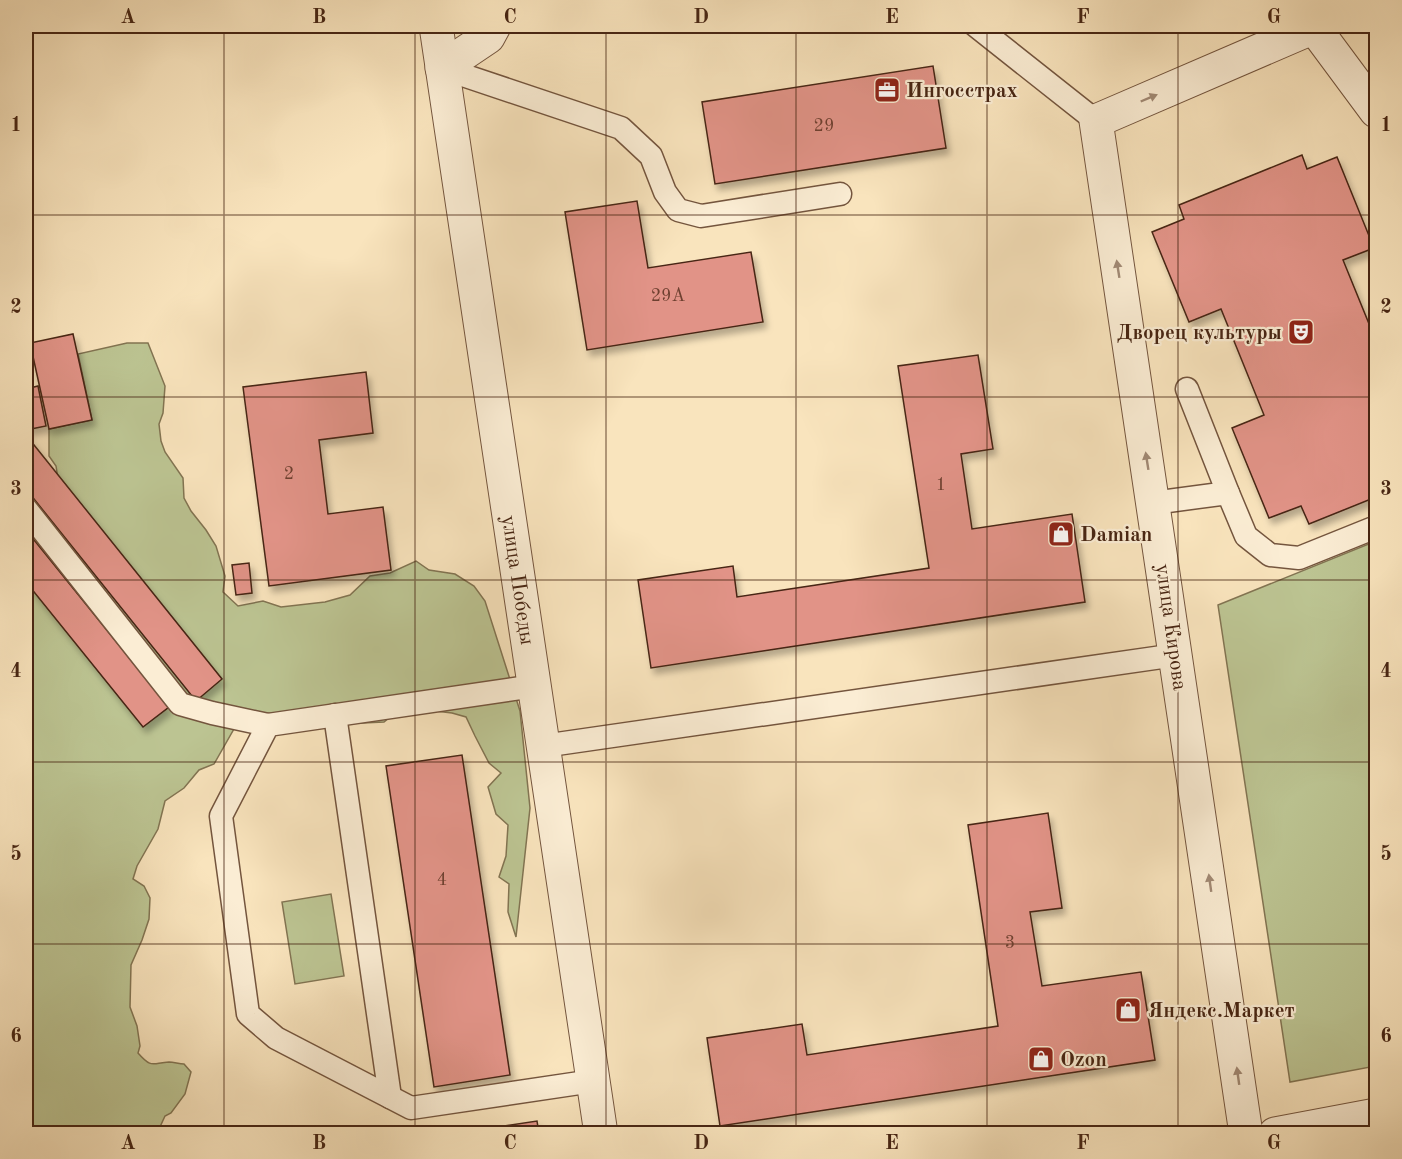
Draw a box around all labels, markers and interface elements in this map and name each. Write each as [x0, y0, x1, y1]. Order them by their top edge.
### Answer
text: A [120, 8, 136, 28]
text: B [312, 8, 326, 28]
text: C [503, 8, 517, 28]
text: D [693, 8, 709, 28]
text: E [885, 8, 899, 28]
text: F [1076, 8, 1090, 28]
text: G [1267, 8, 1281, 28]
office icon: Ингосстрах [872, 75, 902, 105]
place label: Ингосстрах [906, 81, 1018, 102]
one-way arrow [1141, 93, 1158, 102]
text: 1 [10, 116, 22, 136]
text: 1 [1380, 116, 1392, 136]
house number: 29 [814, 117, 834, 135]
one-way arrow [1113, 259, 1122, 278]
house number: 29А [651, 287, 686, 305]
text: 2 [10, 298, 22, 318]
text: 2 [1380, 298, 1392, 318]
theatre icon: Дворец культуры [1286, 317, 1316, 347]
place label: Дворец культуры [1117, 323, 1282, 344]
one-way arrow [1142, 452, 1151, 471]
house number: 2 [284, 465, 294, 483]
house number: 1 [936, 476, 946, 494]
text: 3 [10, 480, 22, 500]
text: 3 [1380, 480, 1392, 500]
street label: улица Победы [497, 514, 537, 647]
shop icon: Damian [1046, 519, 1076, 549]
place label: Damian [1080, 525, 1153, 546]
street label: улица Кирова [1151, 562, 1190, 692]
text: 4 [10, 662, 22, 682]
text: 4 [1380, 662, 1392, 682]
text: 5 [10, 844, 22, 865]
text: 5 [1380, 844, 1392, 865]
house number: 4 [437, 871, 447, 889]
one-way arrow [1205, 873, 1214, 892]
house number: 3 [1005, 934, 1015, 952]
shop icon: Яндекс.Маркет [1113, 995, 1143, 1025]
place label: Яндекс.Маркет [1148, 1001, 1295, 1022]
text: 6 [10, 1027, 22, 1047]
text: 6 [1380, 1027, 1392, 1047]
shop icon: Ozon [1026, 1044, 1056, 1074]
place label: Ozon [1060, 1050, 1107, 1071]
one-way arrow [1233, 1066, 1242, 1085]
text: A [120, 1134, 136, 1154]
text: B [312, 1134, 326, 1154]
text: C [503, 1134, 517, 1154]
text: D [693, 1134, 709, 1154]
text: E [885, 1134, 899, 1154]
text: F [1076, 1134, 1090, 1154]
text: G [1267, 1134, 1281, 1154]

